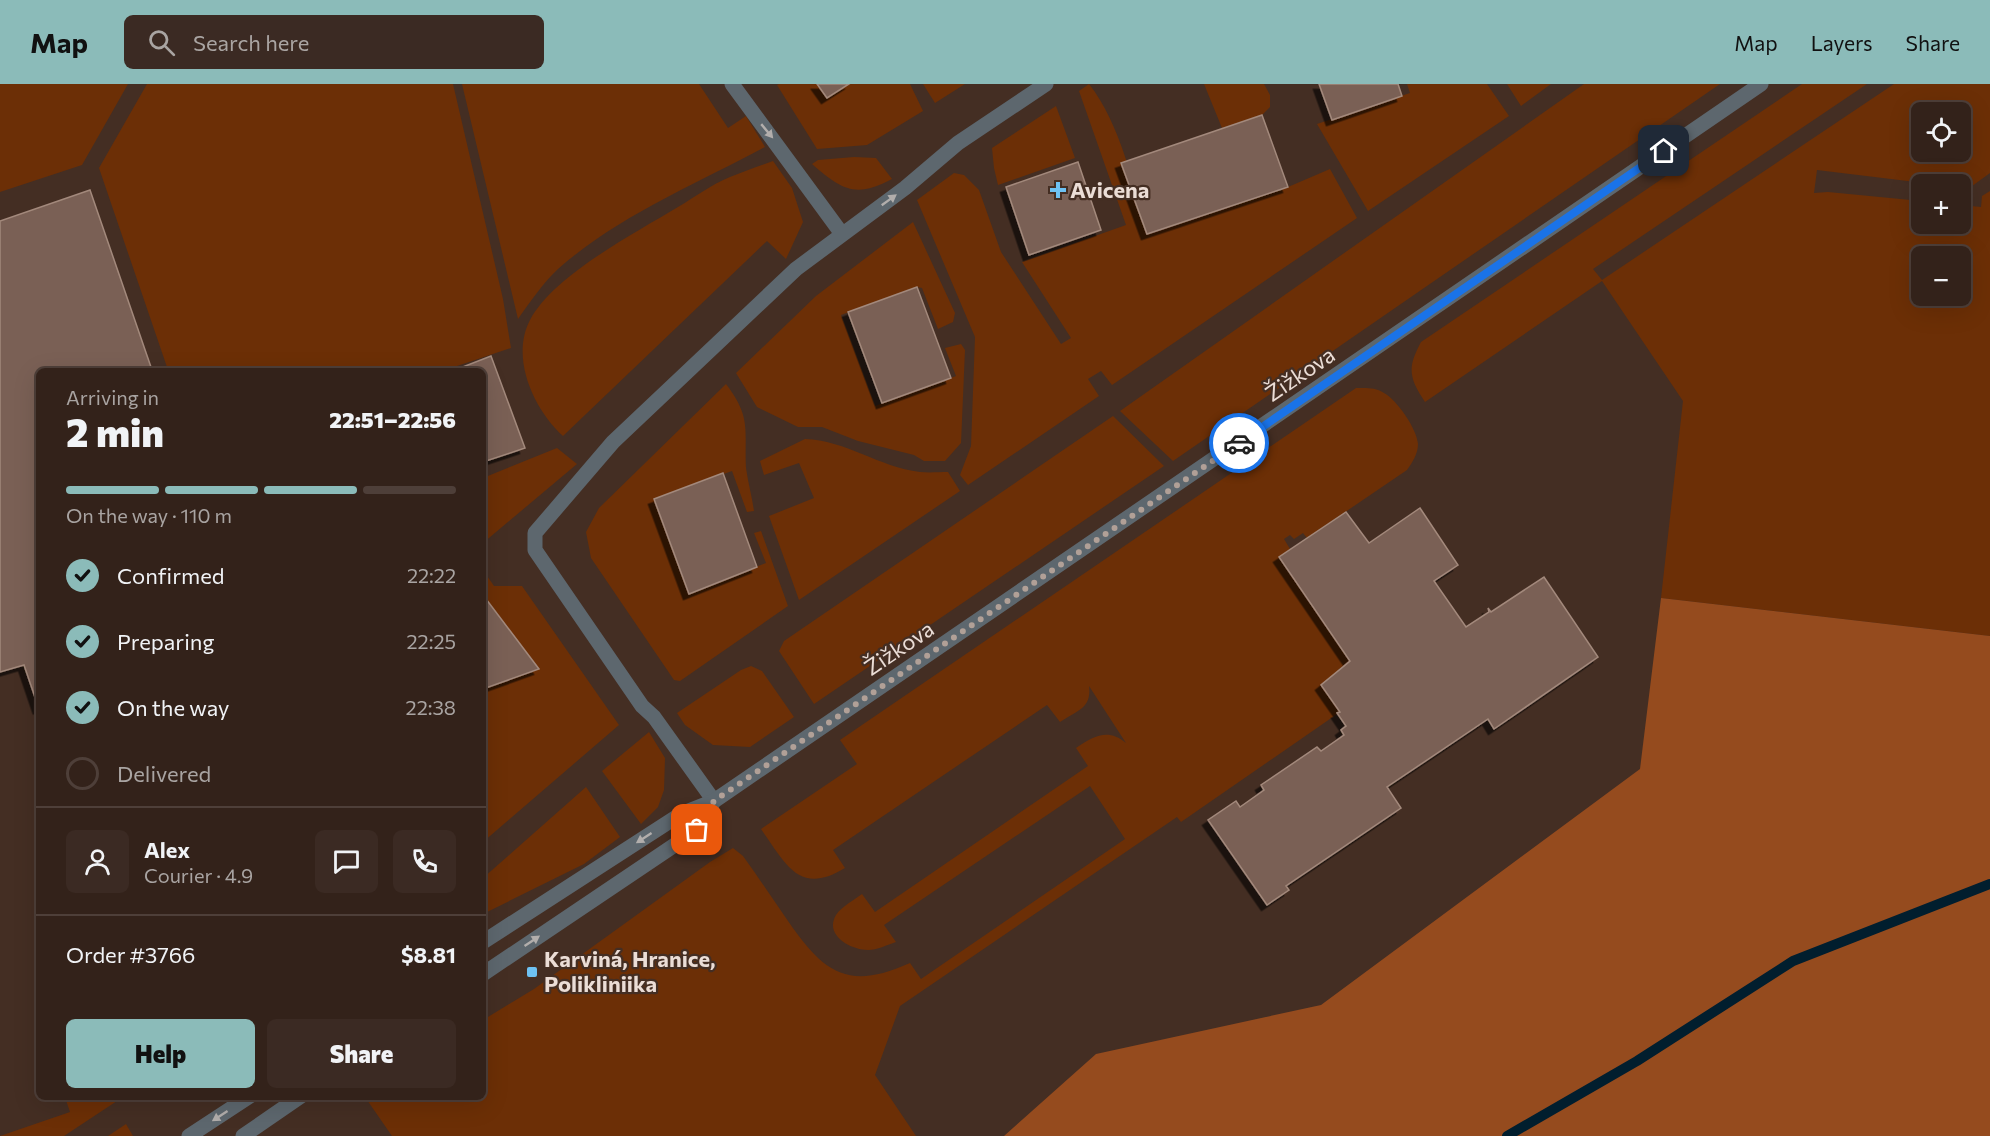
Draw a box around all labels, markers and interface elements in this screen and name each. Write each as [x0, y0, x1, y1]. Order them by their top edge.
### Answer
search box [124, 15, 544, 69]
text: Map [30, 25, 88, 59]
icon: search [145, 26, 178, 59]
text: Search here [193, 29, 309, 56]
text: Map [1734, 30, 1778, 55]
text: Layers [1811, 30, 1873, 55]
text: Share [1906, 30, 1960, 55]
map controls [1911, 102, 1971, 306]
button: locate [1911, 102, 1971, 162]
one-way arrow [760, 123, 773, 139]
pin [1638, 125, 1689, 176]
icon: home [1647, 134, 1680, 167]
button: + [1911, 174, 1971, 234]
place label: Avicena [1070, 176, 1149, 203]
marker: Avicena [1051, 183, 1065, 197]
one-way arrow [881, 194, 896, 206]
button: − [1911, 246, 1971, 306]
street label: Žižkova [1260, 341, 1340, 407]
text: Arriving in [66, 385, 159, 409]
text: 22:51–22:56 [329, 406, 456, 433]
text: 2 min [66, 407, 164, 455]
courier [1209, 413, 1269, 473]
icon: car [1223, 427, 1256, 460]
text: On the way · 110 m [66, 503, 232, 527]
icon: check [66, 559, 99, 592]
text: Confirmed [117, 562, 224, 589]
text: 22:22 [407, 563, 456, 587]
street label: Žižkova [859, 615, 939, 681]
icon: check [66, 625, 99, 658]
text: Preparing [117, 628, 214, 655]
text: 22:25 [407, 629, 456, 653]
icon: check [66, 691, 99, 724]
text: On the way [117, 694, 229, 721]
text: 22:38 [406, 695, 456, 719]
text: Delivered [117, 760, 211, 787]
pin [671, 804, 722, 855]
icon: bag [680, 813, 713, 846]
button: person [66, 830, 129, 893]
button: chat [315, 830, 378, 893]
button: phone [393, 830, 456, 893]
one-way arrow [636, 833, 653, 844]
text: Alex [144, 836, 190, 863]
text: Courier · 4.9 [144, 863, 253, 887]
one-way arrow [523, 935, 539, 947]
text: Order #3766 [66, 941, 195, 968]
text: $8.81 [401, 941, 456, 968]
place label: Karviná, Hranice, Polikliniika [544, 945, 715, 997]
marker: Karviná, Hranice, Polikliniika [525, 965, 539, 979]
button: Help [66, 1019, 255, 1088]
button: Share [267, 1019, 456, 1088]
one-way arrow [212, 1111, 228, 1122]

